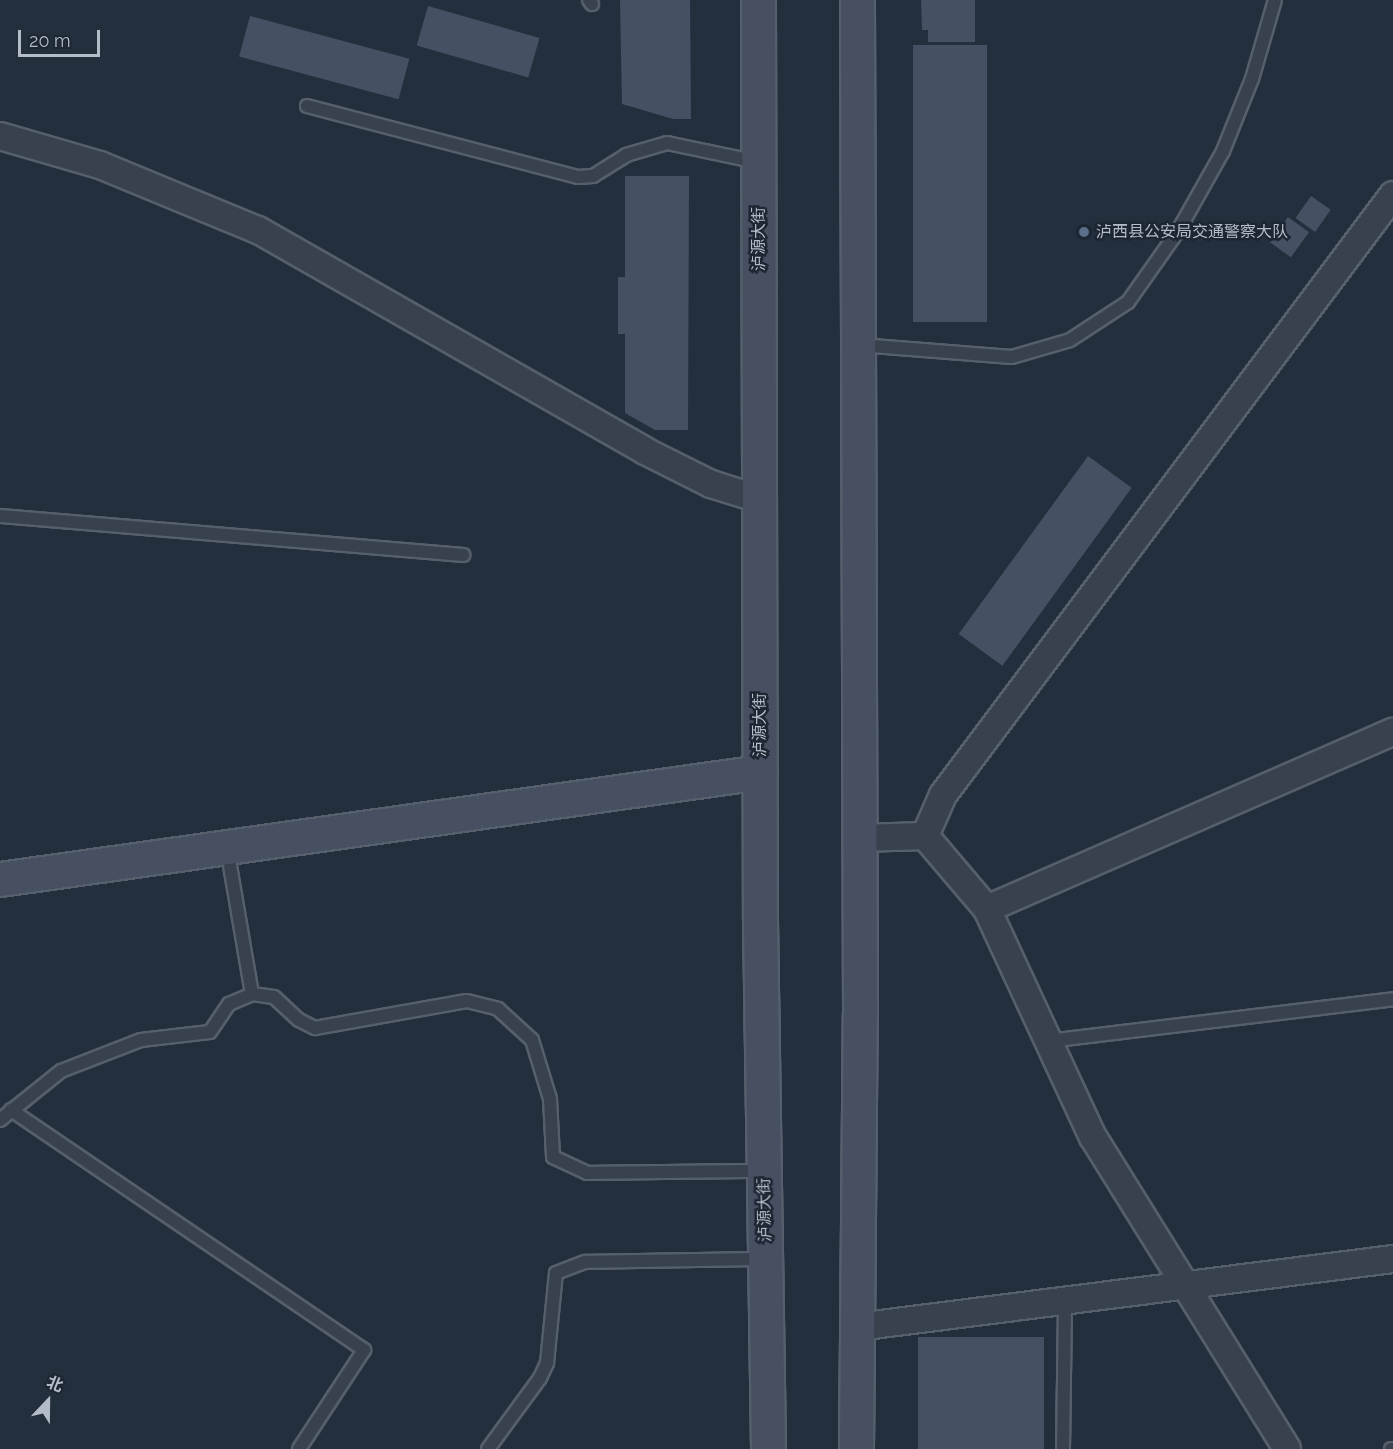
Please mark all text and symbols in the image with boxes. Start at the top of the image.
scale bar [21,18,104,56]
text: 20 m [29,30,71,51]
street label: 泸源大街 [749,207,769,271]
place label: 泸西县公安局交通警察大队 [1096,222,1288,242]
marker: 泸西县公安局交通警察大队 [1077,225,1091,239]
street label: 泸源大街 [750,693,770,757]
street label: 泸源大街 [755,1178,775,1242]
north arrow [18,1371,78,1431]
text: 北 [44,1372,66,1396]

